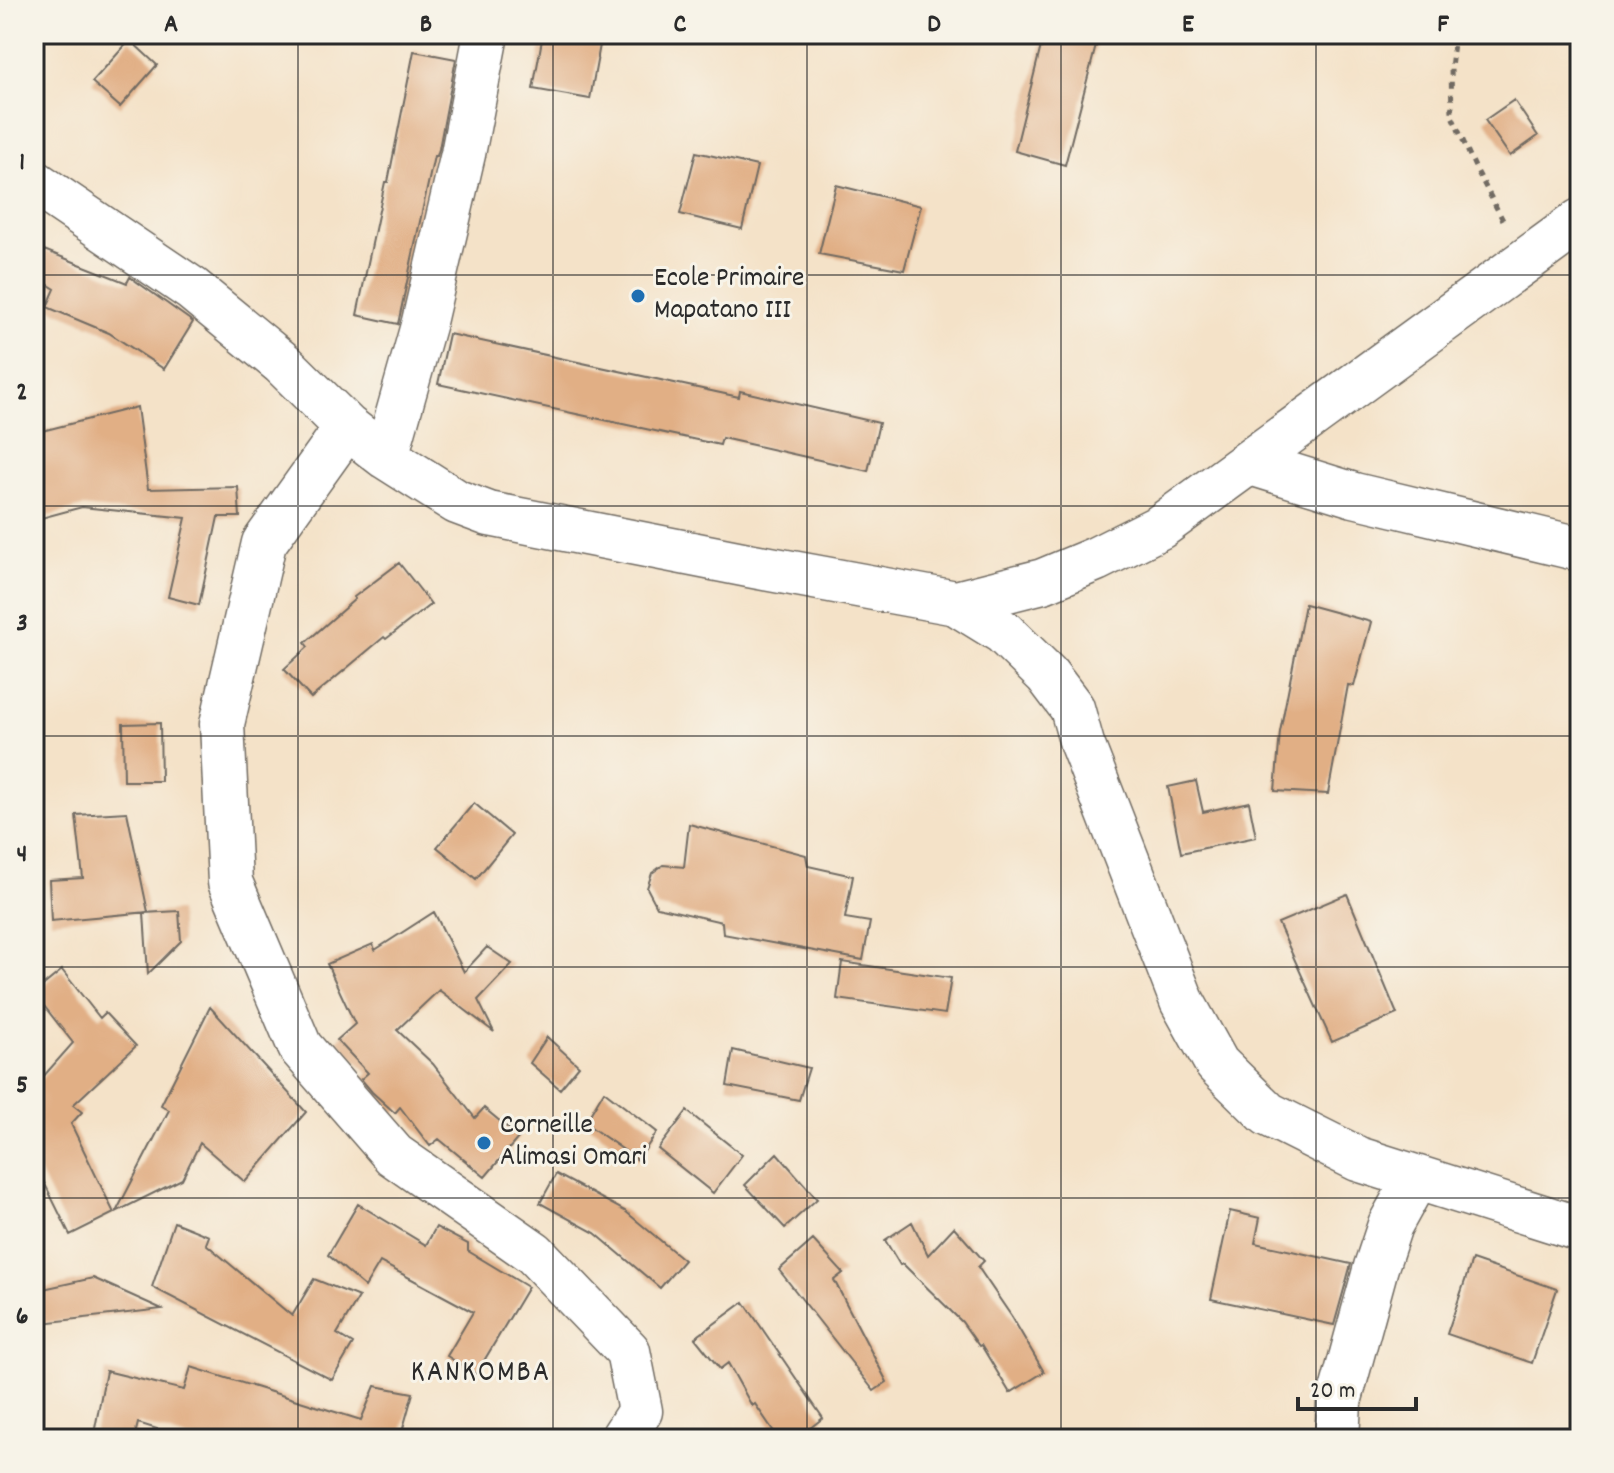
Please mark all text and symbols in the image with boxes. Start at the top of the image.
text: A [164,7,178,44]
text: B [420,7,432,44]
text: C [674,7,687,44]
text: D [927,7,941,44]
text: E [1182,7,1194,44]
text: F [1437,7,1449,44]
text: 1 [19,145,25,182]
place label: Ecole Primaire Mapatano III [654,260,804,332]
marker: Ecole Primaire Mapatano III [629,287,647,305]
text: 2 [16,375,28,412]
text: 3 [16,606,28,643]
text: 4 [17,837,27,874]
text: 5 [16,1068,28,1105]
place label: Corneille Alimasi Omari [500,1107,647,1179]
marker: Corneille Alimasi Omari [475,1134,493,1152]
text: 6 [16,1299,28,1336]
district label: KANKOMBA [411,1353,551,1396]
scale bar [1298,1361,1416,1411]
text: 20 m [1310,1375,1356,1409]

